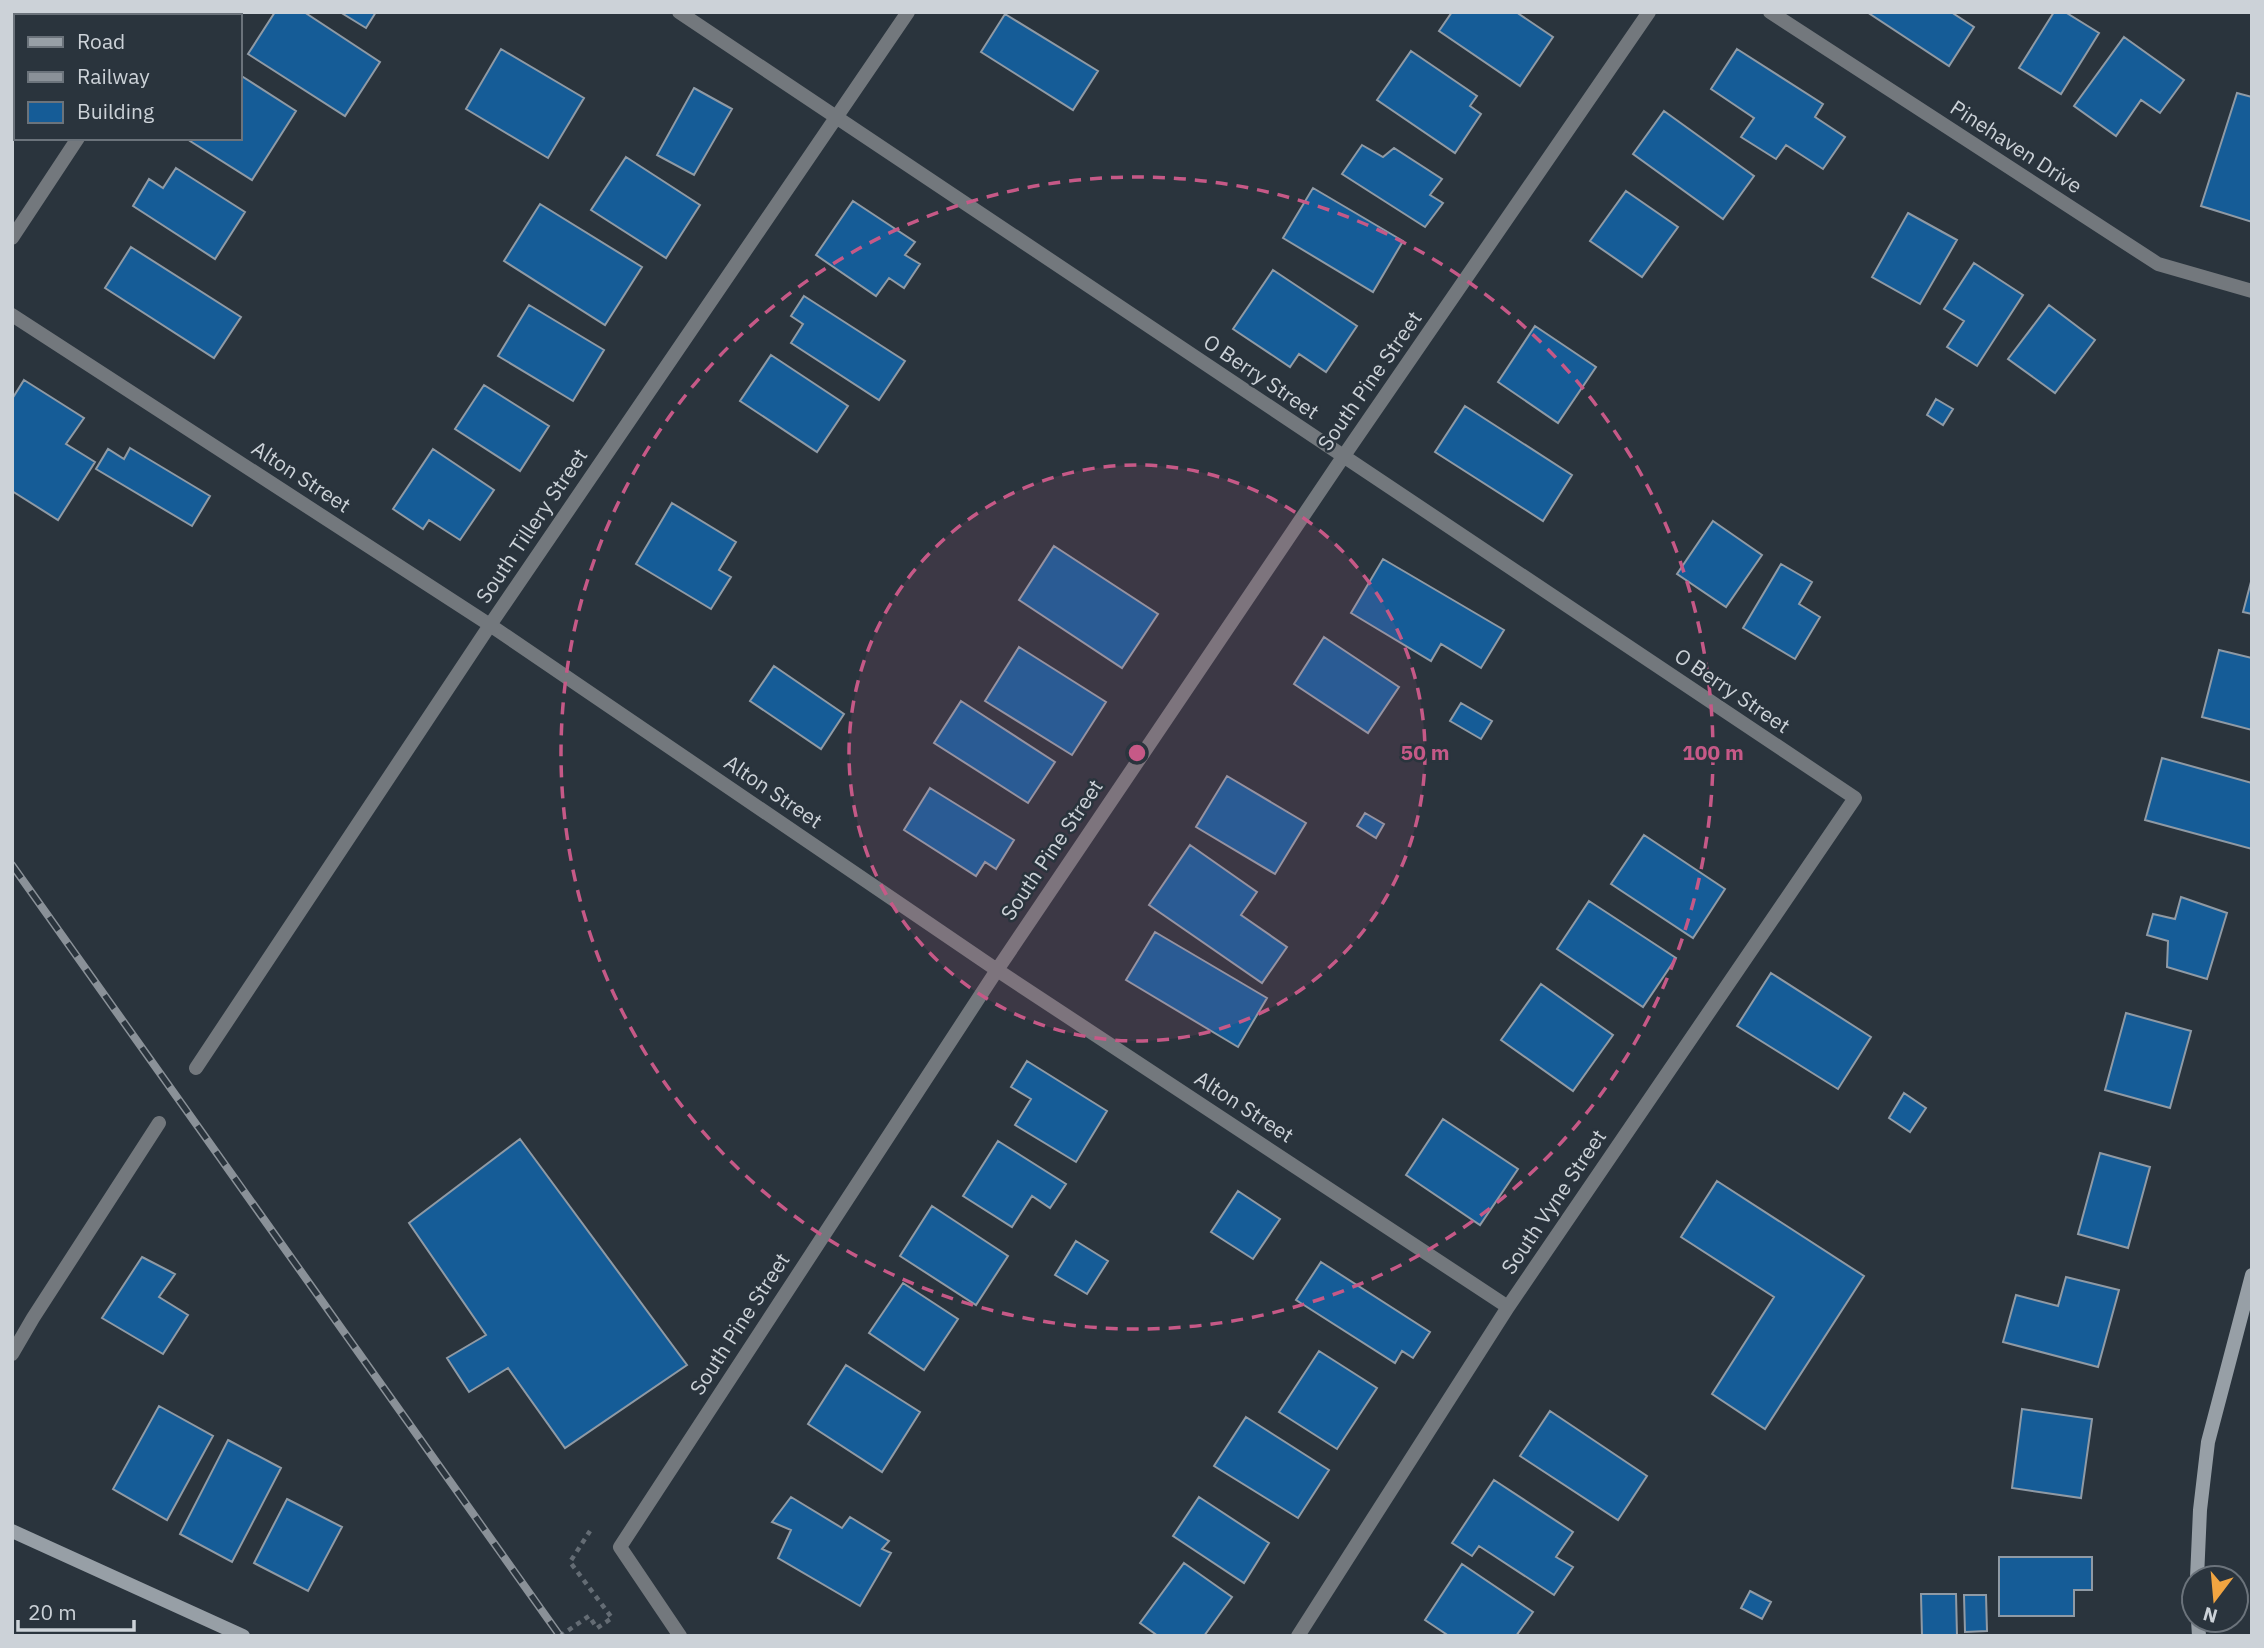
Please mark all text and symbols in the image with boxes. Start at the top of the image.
legend [14,14,242,140]
text: Road [77,27,125,55]
text: Railway [77,62,150,90]
street label: Pinehaven Drive [1945,93,2088,199]
text: Building [77,97,154,125]
street label: South Pine Street [1311,305,1428,456]
street label: O Berry Street [1198,327,1325,425]
street label: Alton Street [247,434,356,519]
street label: South Tillery Street [469,442,593,608]
street label: O Berry Street [1669,641,1796,739]
text: 50 m [1401,738,1449,766]
text: 100 m [1682,738,1744,766]
centre of rings [1125,741,1149,765]
street label: Alton Street [719,748,828,834]
street label: South Pine Street [994,774,1109,925]
street label: Alton Street [1190,1064,1299,1149]
street label: South Vyne Street [1494,1123,1612,1279]
street label: South Pine Street [683,1247,796,1400]
north arrow [2180,1564,2250,1634]
scale bar [18,1588,133,1632]
text: 20 m [28,1598,77,1626]
text: N [2200,1602,2220,1629]

